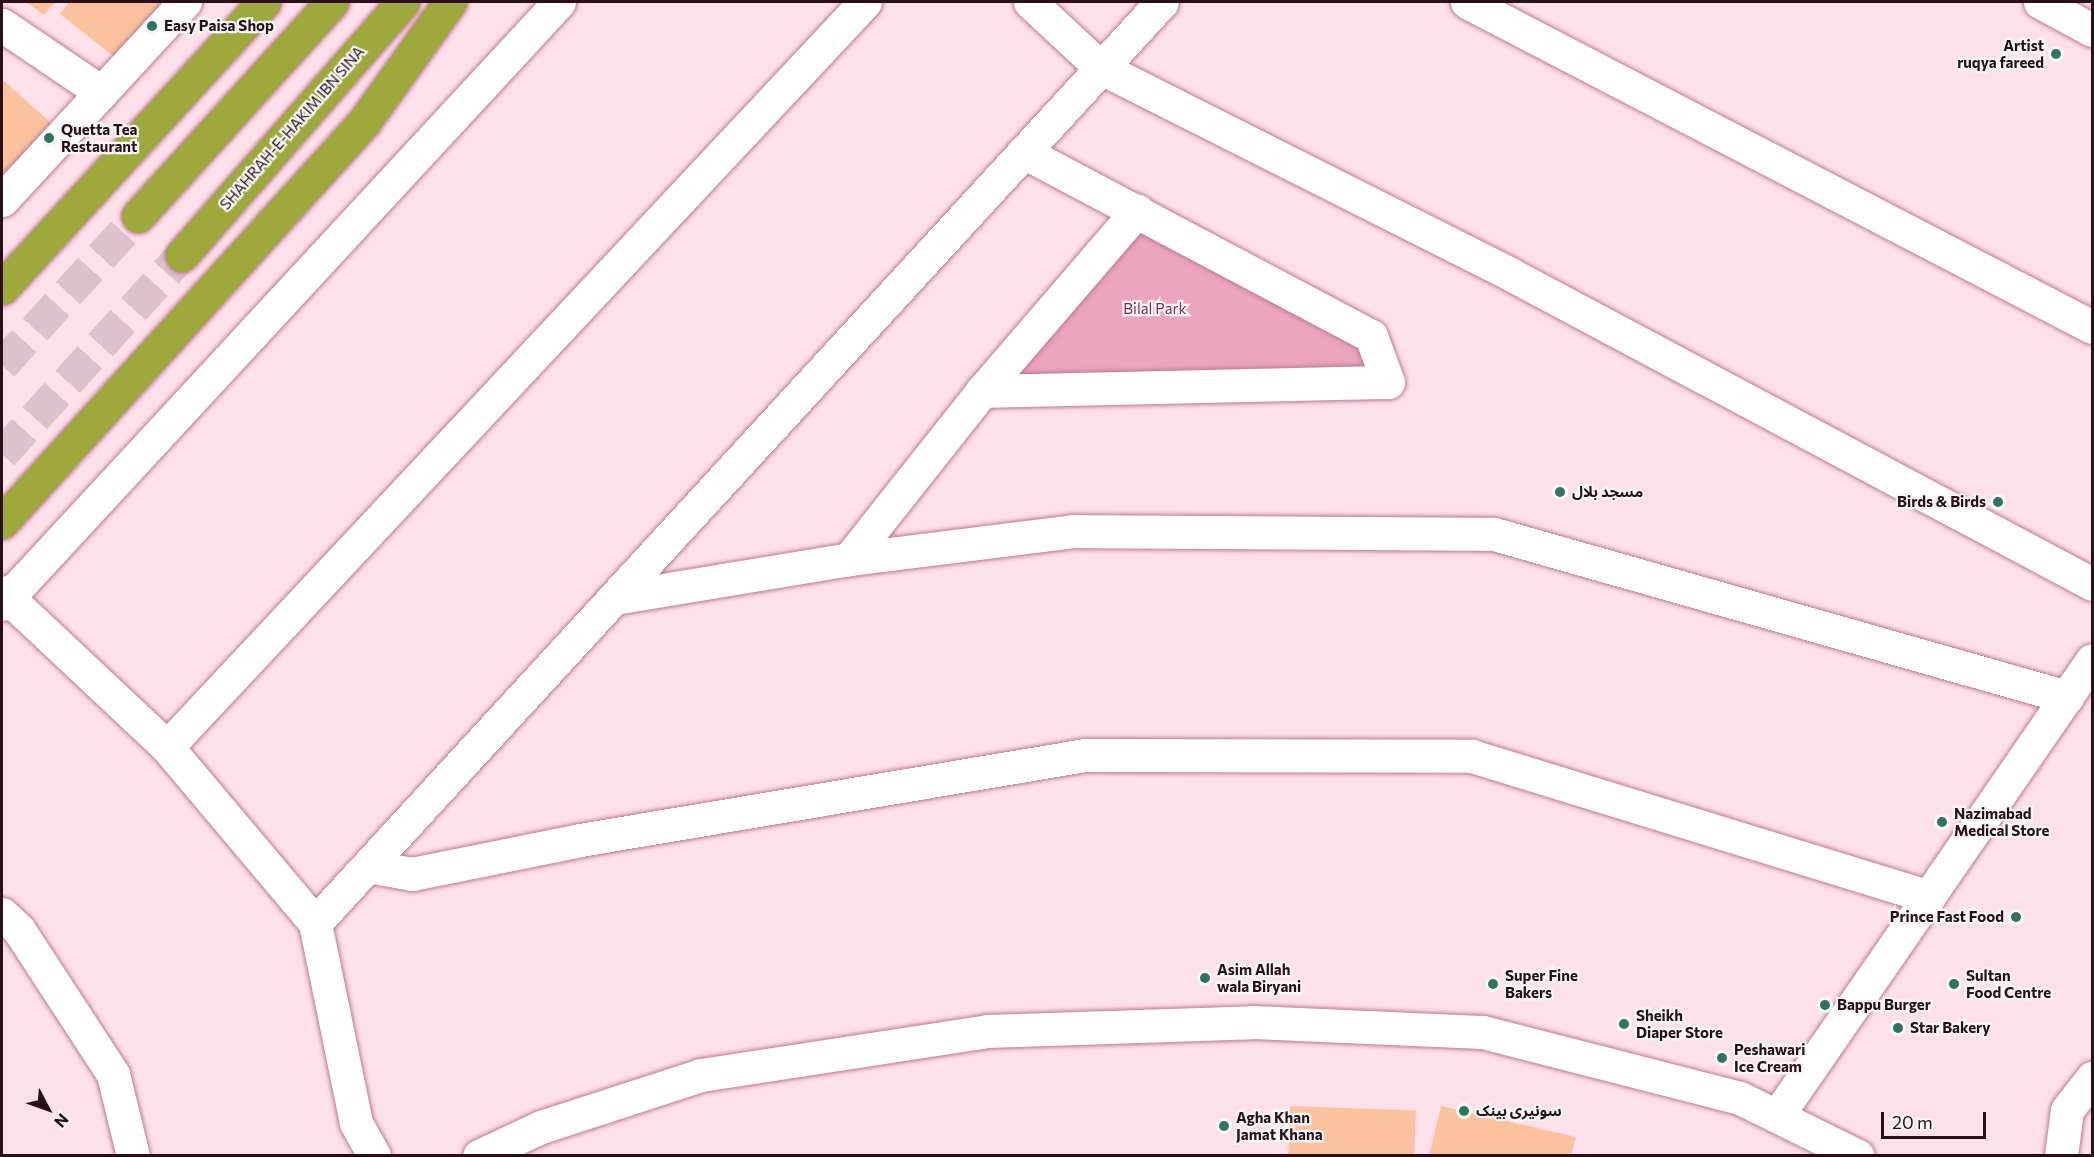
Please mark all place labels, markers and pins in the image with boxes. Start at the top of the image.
place label: Easy Paisa Shop [164,17,274,35]
marker: Easy Paisa Shop [145,19,159,33]
place label: Artist ruqya fareed [1957,36,2044,71]
marker: Artist ruqya fareed [2049,47,2063,61]
place label: Quetta Tea Restaurant [61,120,137,155]
marker: Quetta Tea Restaurant [42,131,56,145]
place label: مسجد بلال [1572,483,1643,501]
marker: مسجد بلال [1553,485,1567,499]
place label: Birds & Birds [1897,493,1986,511]
marker: Birds & Birds [1991,495,2005,509]
place label: Nazimabad Medical Store [1954,804,2049,839]
marker: Nazimabad Medical Store [1935,815,1949,829]
place label: Prince Fast Food [1890,908,2004,926]
marker: Prince Fast Food [2009,910,2023,924]
place label: Asim Allah wala Biryani [1217,960,1301,995]
place label: Super Fine Bakers [1505,966,1578,1001]
place label: Sultan Food Centre [1966,966,2051,1001]
marker: Asim Allah wala Biryani [1198,971,1212,985]
marker: Super Fine Bakers [1486,977,1500,991]
marker: Sultan Food Centre [1947,977,1961,991]
place label: Bappu Burger [1837,996,1931,1014]
marker: Bappu Burger [1818,998,1832,1012]
place label: Sheikh Diaper Store [1636,1006,1723,1041]
marker: Sheikh Diaper Store [1617,1017,1631,1031]
place label: Star Bakery [1910,1019,1991,1037]
marker: Star Bakery [1891,1021,1905,1035]
place label: Peshawari Ice Cream [1734,1040,1805,1075]
marker: Peshawari Ice Cream [1715,1051,1729,1065]
place label: سونیری بینک [1476,1102,1562,1120]
marker: سونیری بینک [1457,1104,1471,1118]
place label: Agha Khan Jamat Khana [1236,1108,1323,1143]
marker: Agha Khan Jamat Khana [1217,1119,1231,1133]

